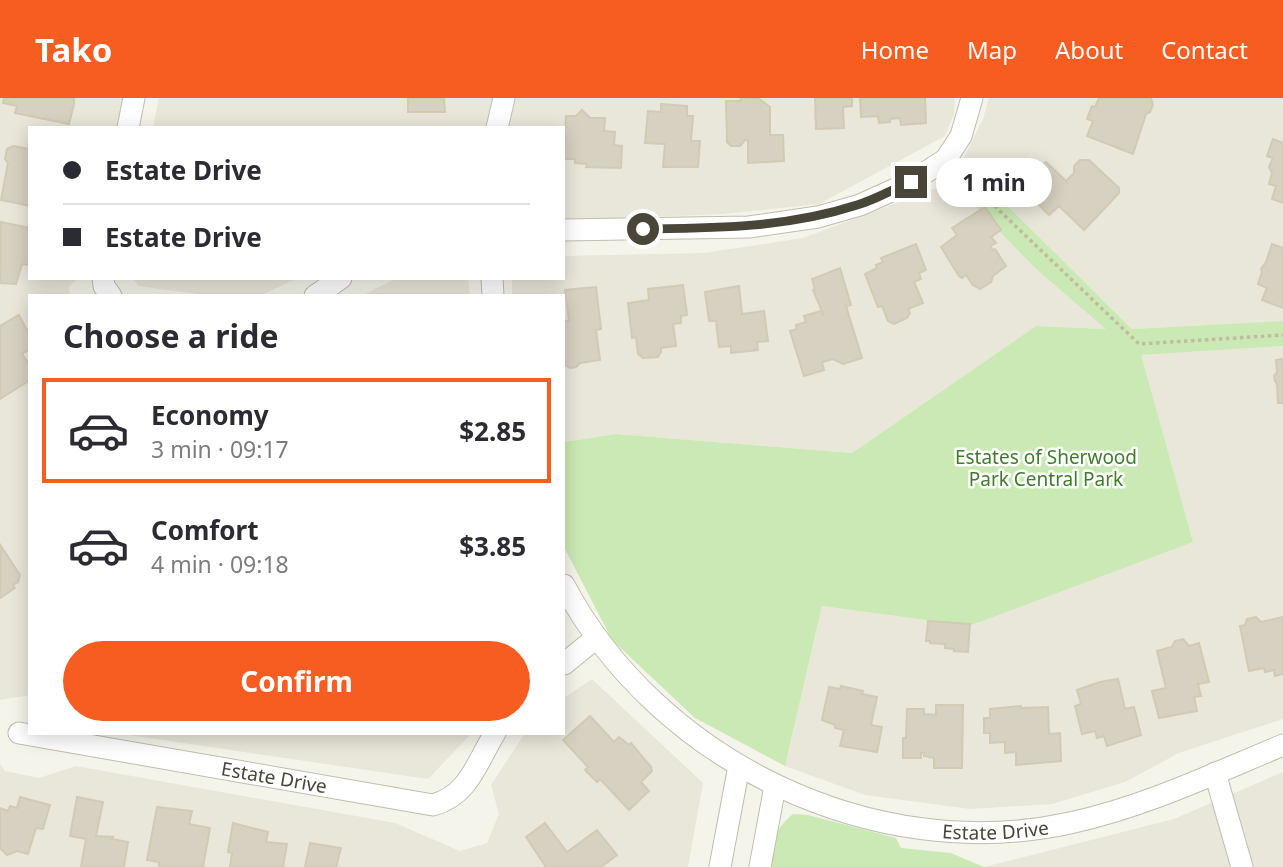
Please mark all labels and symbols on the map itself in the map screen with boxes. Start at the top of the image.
callout: 1 min [936,158,1051,206]
route end [895,166,927,198]
route start [627,213,659,245]
park label: Estates of Sherwood Park Central Park [955,444,1137,492]
street label: Estate Drive [219,755,329,799]
street label: Estate Drive [941,814,1051,846]

